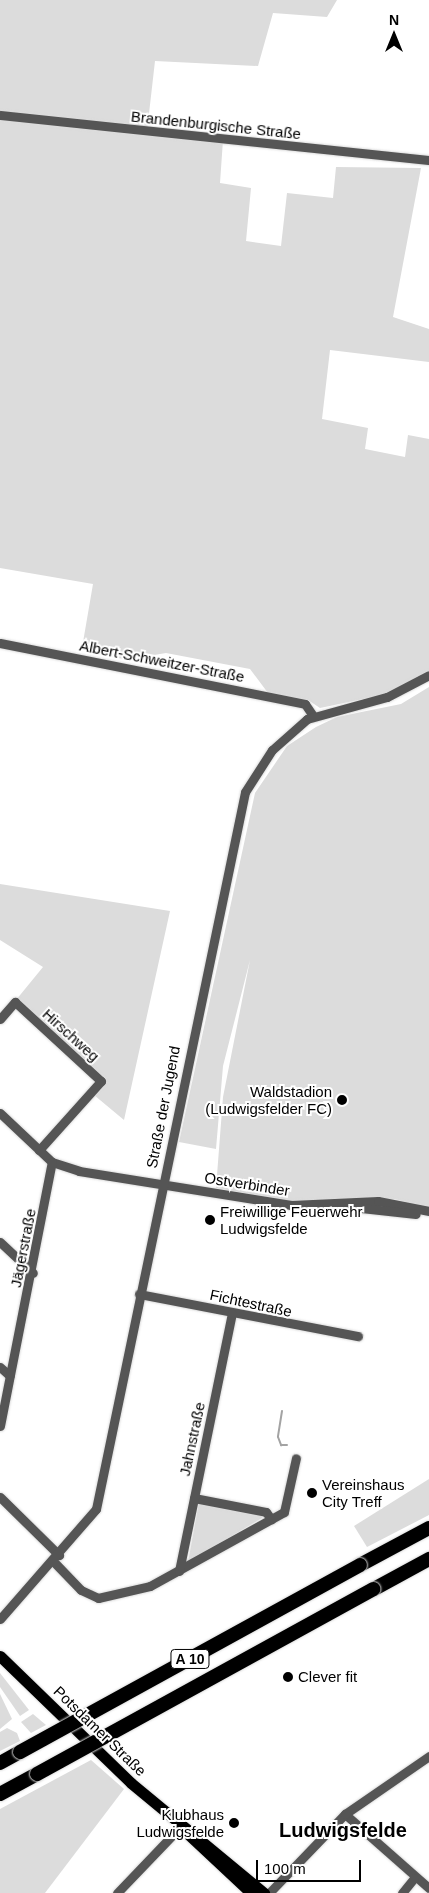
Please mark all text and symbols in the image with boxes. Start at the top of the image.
north arrow [369,10,419,60]
text: N [389,12,399,28]
street label: Brandenburgische Straße [130,107,302,143]
street label: Albert-Schweitzer-Straße [78,636,246,686]
street label: Hirschweg [39,1005,103,1065]
street label: Straße der Jugend [142,1044,184,1170]
place label: Waldstadion (Ludwigsfelder FC) [205,1082,332,1117]
marker: Waldstadion (Ludwigsfelder FC) [336,1094,348,1106]
street label: Ostverbinder [203,1168,291,1200]
place label: Freiwillige Feuerwehr Ludwigsfelde [220,1202,363,1237]
street label: Jägerstraße [7,1207,39,1289]
marker: Freiwillige Feuerwehr Ludwigsfelde [204,1214,216,1226]
street label: Fichtestraße [208,1286,294,1320]
street label: Jahnstraße [175,1400,209,1478]
place label: Vereinshaus City Treff [322,1475,405,1510]
marker: Vereinshaus City Treff [306,1487,318,1499]
road number: A 10 [170,1648,210,1670]
place label: Clever fit [298,1668,357,1686]
marker: Clever fit [282,1671,294,1683]
street label: Potsdamer Straße [50,1682,150,1780]
place label: Klubhaus Ludwigsfelde [136,1805,224,1840]
marker: Klubhaus Ludwigsfelde [228,1817,240,1829]
district label: Ludwigsfelde [279,1818,407,1842]
scale bar [259,1850,364,1882]
text: 100 m [264,1860,306,1877]

